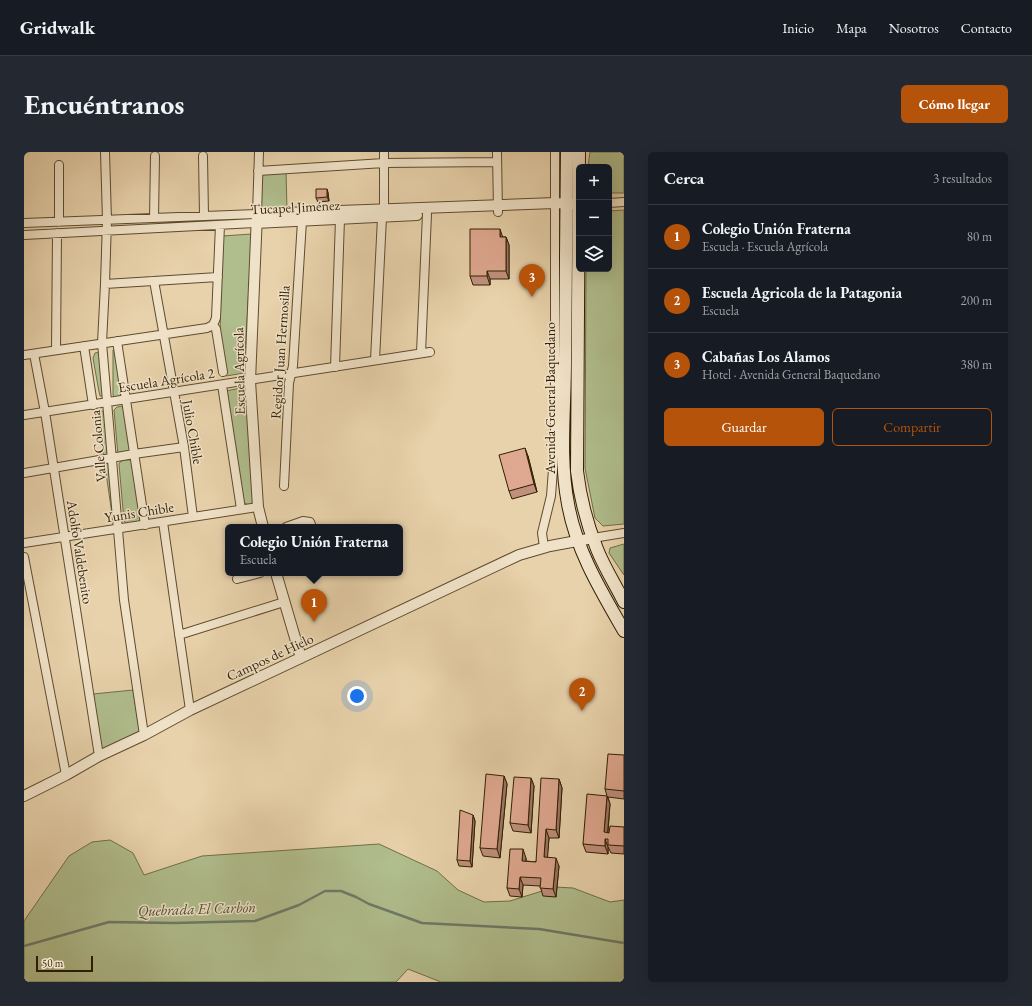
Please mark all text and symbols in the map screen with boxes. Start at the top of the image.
text: Gridwalk [20,15,95,40]
text: Inicio [783,19,814,37]
text: Mapa [836,19,867,37]
text: Nosotros [889,19,939,37]
text: Contacto [961,19,1012,37]
button: Cómo llegar [901,85,1008,123]
text: Encuéntranos [24,86,184,122]
map controls [576,164,612,272]
button: + [576,164,612,200]
text: Cerca [664,167,704,189]
text: 3 resultados [933,170,992,187]
street label: Tucapel Jiménez [250,196,341,218]
button: − [576,200,612,236]
text: Colegio Unión Fraterna [702,219,851,238]
text: 1 [674,228,680,245]
text: 80 m [967,228,992,245]
button: layers [576,236,612,272]
text: Escuela · Escuela Agrícola [702,238,828,255]
pin: 3 [519,264,545,297]
text: Escuela Agricola de la Patagonia [702,283,902,302]
street label: Regidor Juan Hermosilla [266,284,294,419]
text: 2 [674,292,680,309]
text: 200 m [961,292,992,309]
text: Escuela [702,302,739,319]
street label: Avenida General Baquedano [541,322,559,475]
street label: Escuela Agrícola [229,327,249,415]
text: Cabañas Los Alamos [702,347,830,366]
text: 3 [674,356,680,373]
text: 380 m [961,356,992,373]
street label: Escuela Agrícola 2 [117,363,216,396]
text: Hotel · Avenida General Baquedano [702,366,880,383]
street label: Julio Chible [178,397,208,466]
button: Guardar [664,408,824,446]
button: Compartir [832,408,992,446]
street label: Valle Colonia [86,409,110,483]
street label: Adolfo Valdebenito [63,498,97,605]
street label: Yunis Chible [103,498,176,526]
popup [225,524,403,576]
text: Colegio Unión Fraterna [240,532,388,551]
text: Escuela [240,551,277,568]
pin: 1 [301,589,327,622]
street label: Campos de Hielo [224,629,316,685]
pin: 2 [569,678,595,711]
your location [347,686,367,706]
water label: Quebrada El Carbón [138,897,257,920]
scale bar [36,954,93,973]
text: 50 m [42,956,63,970]

